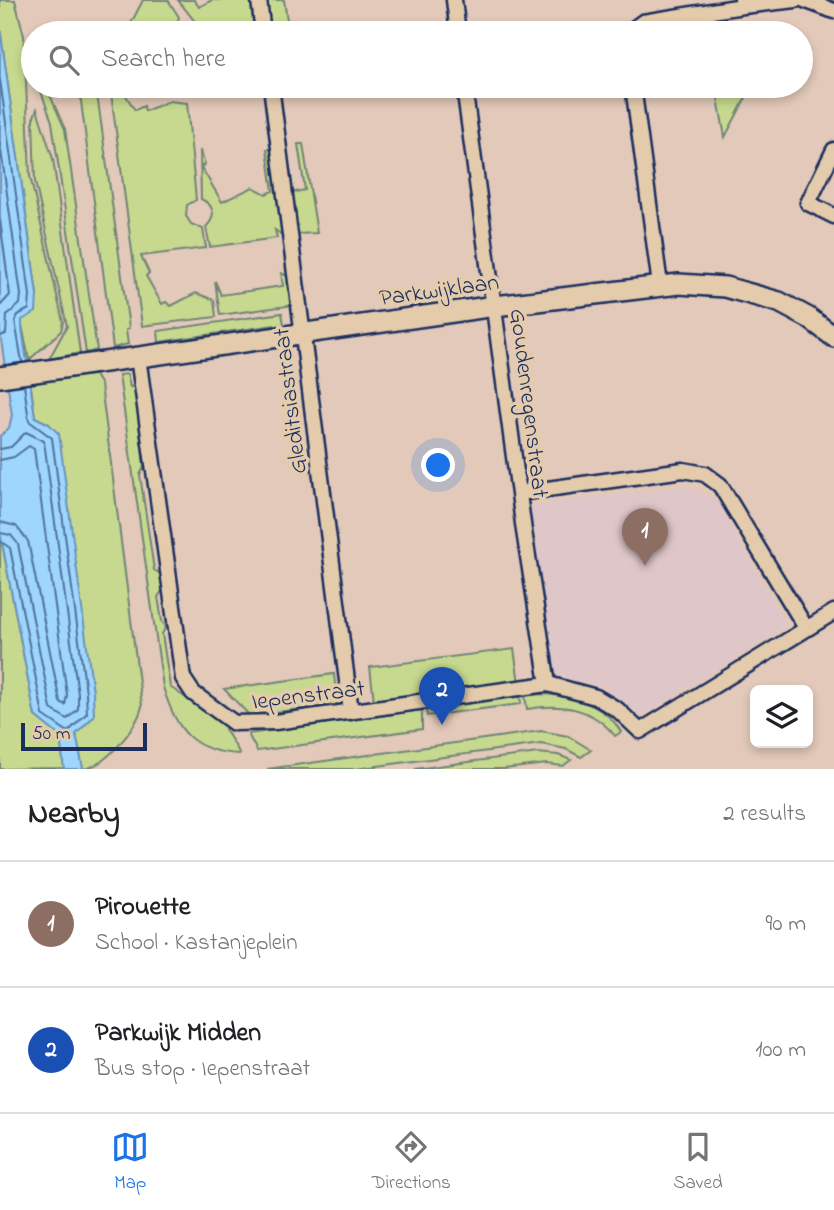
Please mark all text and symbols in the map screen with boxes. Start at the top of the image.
search box [21,21,813,98]
icon: search [45,41,83,79]
text: Search here [101,41,226,79]
street label: Parkwijklaan [377,266,501,317]
street label: Goudenregenstraat [499,307,556,500]
street label: Gleditsiastraat [265,326,318,476]
your location [421,448,455,482]
pin: 1 [622,508,668,566]
pin: 2 [419,667,465,725]
street label: Iepenstraat [250,672,367,721]
map controls [750,685,813,748]
button: layers [750,685,813,748]
scale bar [21,720,147,752]
text: 50 m [32,721,71,748]
text: Nearby [28,793,120,837]
text: 2 results [723,798,806,831]
text: Pirouette [95,889,190,927]
text: 1 [47,908,55,941]
text: 90 m [766,908,806,941]
text: School · Kastanjeplein [95,927,298,960]
text: Parkwijk Midden [95,1015,261,1053]
text: 2 [45,1034,57,1067]
text: 100 m [755,1034,806,1067]
text: Bus stop · Iepenstraat [95,1053,310,1086]
tab: Map [111,1128,149,1197]
tab: Directions [372,1128,451,1197]
tab: Saved [673,1128,723,1197]

